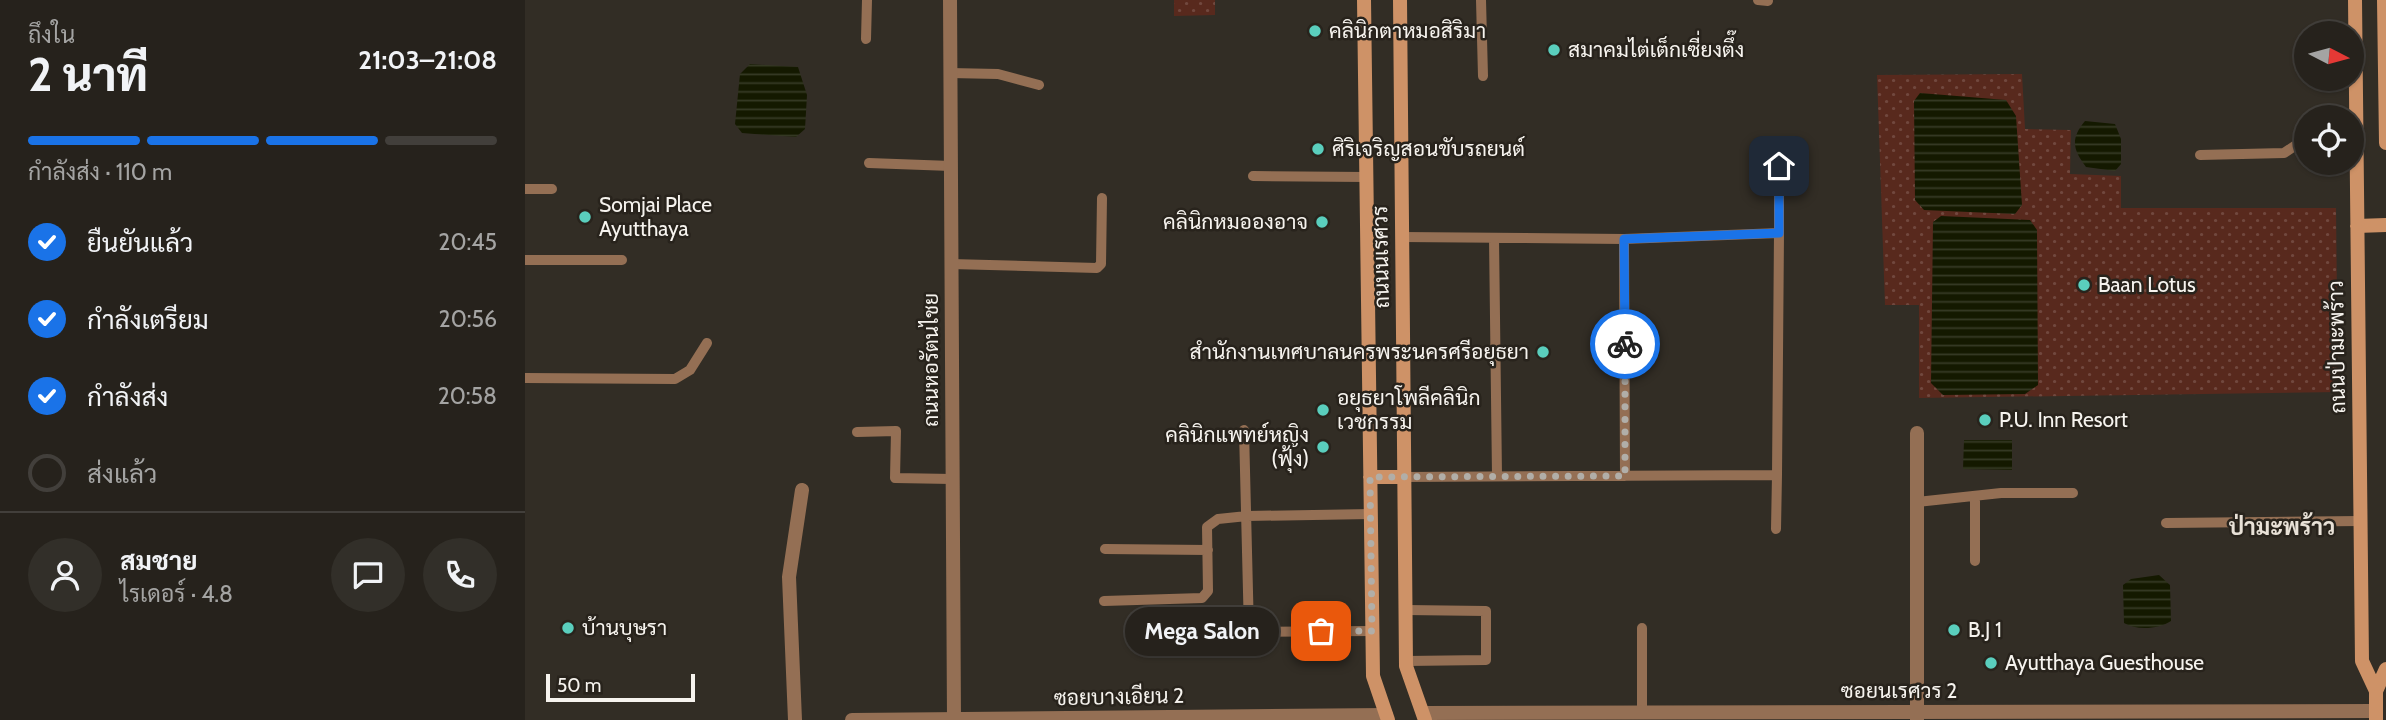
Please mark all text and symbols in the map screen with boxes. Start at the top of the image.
place label: คลินิกตาหมอสิริมา [1329,18,1486,43]
text: ถึงใน [28,21,75,49]
north arrow [2294,21,2364,91]
map controls [2294,21,2364,175]
marker: คลินิกตาหมอสิริมา [1307,23,1323,39]
place label: สมาคมไต่เต็กเซี่ยงตึ๊ง [1568,30,1744,62]
marker: สมาคมไต่เต็กเซี่ยงตึ๊ง [1546,42,1562,58]
text: 21:03–21:08 [358,44,497,76]
text: 2 นาที [28,47,148,103]
button: locate [2294,105,2364,175]
place label: ศิริเจริญสอนขับรถยนต์ [1332,135,1525,161]
pin [1749,136,1809,196]
marker: ศิริเจริญสอนขับรถยนต์ [1310,141,1326,157]
icon: home [1760,147,1798,185]
text: กำลังส่ง · 110 m [28,158,172,186]
place label: Somjai Place Ayutthaya [599,192,712,241]
street label: ถนนนเรศวร [1367,206,1394,309]
marker: Somjai Place Ayutthaya [577,209,593,225]
place label: คลินิกหมอองอาจ [1163,209,1308,234]
marker: คลินิกหมอองอาจ [1314,214,1330,230]
icon: check [28,223,66,261]
text: ยืนยันแล้ว [87,227,193,259]
text: 20:45 [438,228,497,256]
place label: Baan Lotus [2098,272,2196,297]
marker: Baan Lotus [2076,277,2092,293]
street label: ถนนป่ามะพร้าว [2323,280,2350,414]
street label: ถนนหอรัตนไชย [918,293,943,427]
icon: check [28,300,66,338]
text: กำลังเตรียม [87,304,209,336]
text: 20:56 [439,305,497,333]
courier [1590,309,1660,379]
icon: bike [1606,325,1644,363]
place label: สำนักงานเทศบาลนครพระนครศรีอยุธยา [1190,339,1529,366]
marker: สำนักงานเทศบาลนครพระนครศรีอยุธยา [1535,344,1551,360]
icon: check [28,377,66,415]
text: กำลังส่ง [87,381,168,413]
text: 20:58 [438,382,497,410]
place label: อยุธยาโพลีคลินิก เวชกรรม [1337,385,1481,434]
marker: อยุธยาโพลีคลินิก เวชกรรม [1315,402,1331,418]
place label: P.U. Inn Resort [1999,407,2128,432]
marker: P.U. Inn Resort [1977,412,1993,428]
place label: คลินิกแพทย์หญิง (ฟุ้ง) [1165,421,1309,473]
marker: คลินิกแพทย์หญิง (ฟุ้ง) [1315,439,1331,455]
text: ส่งแล้ว [87,458,157,490]
district label: ป่ามะพร้าว [2229,511,2335,541]
button: person [28,538,102,612]
button: chat [331,538,405,612]
button: phone [423,538,497,612]
text: สมชาย [120,545,197,577]
text: ไรเดอร์ · 4.8 [120,580,233,608]
pin [1291,601,1351,661]
callout: Mega Salon [1125,606,1279,656]
icon: bag [1302,612,1340,650]
place label: บ้านบุษรา [582,615,667,642]
text: Mega Salon [1144,617,1260,645]
place label: B.J 1 [1968,617,2002,642]
marker: บ้านบุษรา [560,620,576,636]
marker: B.J 1 [1946,622,1962,638]
place label: Ayutthaya Guesthouse [2005,650,2204,675]
marker: Ayutthaya Guesthouse [1983,655,1999,671]
scale bar [546,671,695,703]
text: 50 m [557,674,601,697]
street label: ซอยนเรศวร 2 [1841,678,1957,703]
street label: ซอยบางเอียน 2 [1054,683,1184,710]

